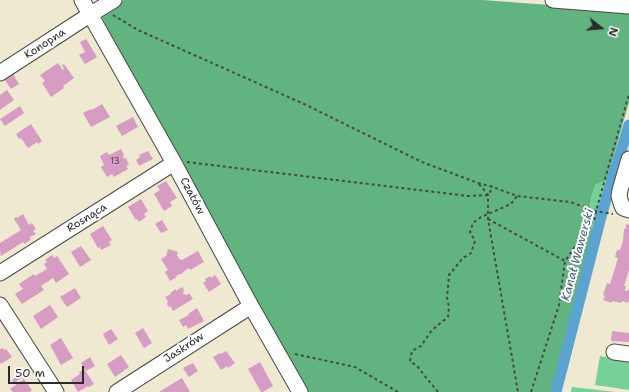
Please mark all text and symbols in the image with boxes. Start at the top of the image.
north arrow [581,8,621,48]
text: N [605,25,621,38]
street label: Konopna [22,26,68,62]
house number: 13 [110,157,120,167]
street label: Czatów [177,175,207,217]
street label: Rosnąca [65,201,109,235]
water label: Kanał Wawerski [559,207,597,303]
street label: Jaskrów [161,330,207,366]
scale bar [10,358,86,384]
text: 50 m [15,365,45,381]

